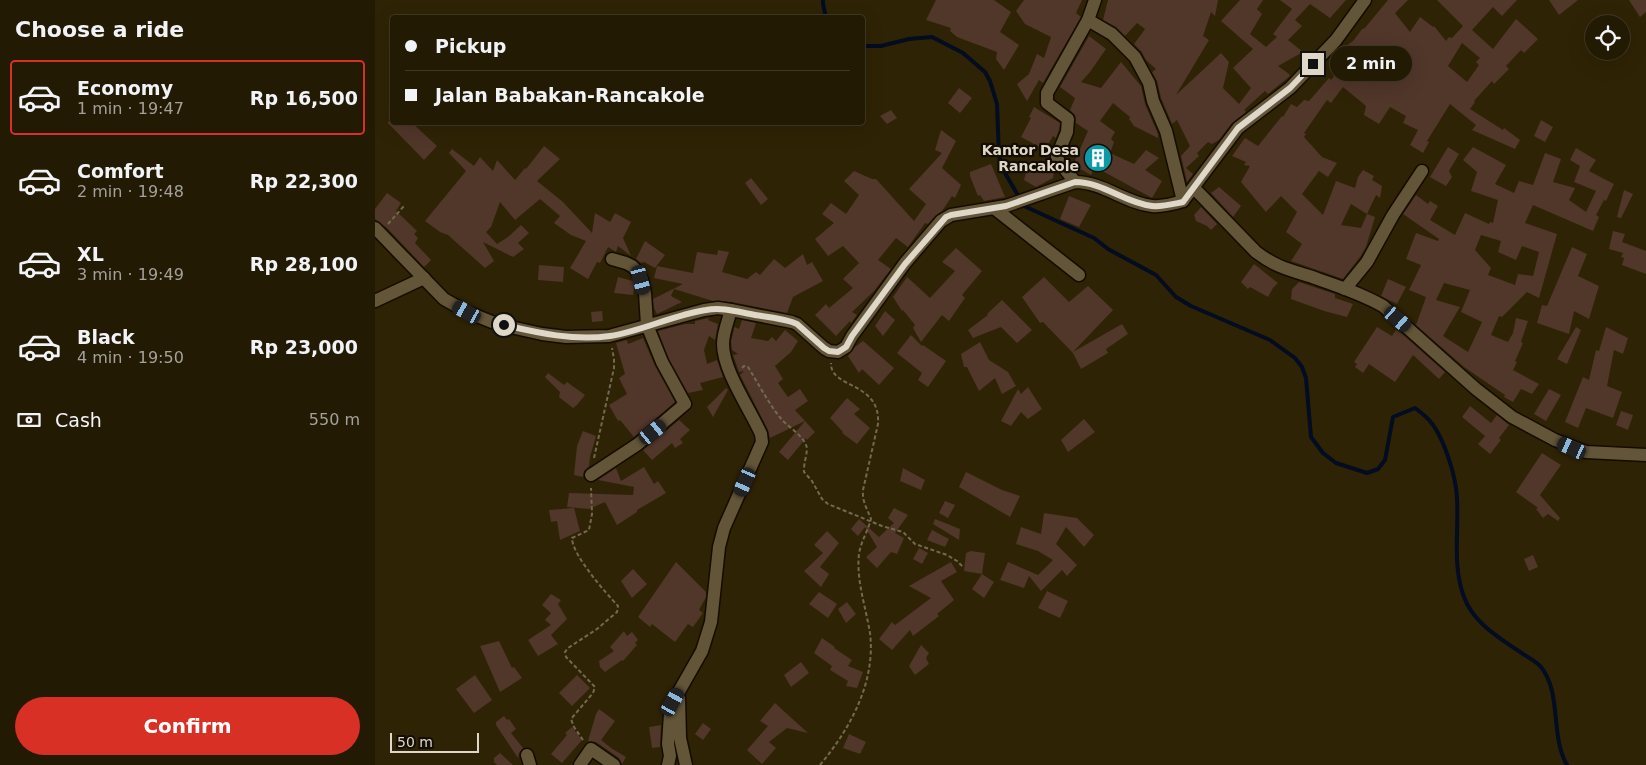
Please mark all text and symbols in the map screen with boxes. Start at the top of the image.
map controls [1585,15,1630,60]
button: locate [1585,15,1630,60]
text: Choose a ride [15,17,184,42]
text: Pickup [435,35,506,57]
callout: 2 min [1331,46,1413,82]
route end [1302,53,1324,75]
text: 2 min [1346,54,1396,73]
icon: car [17,75,62,120]
text: Economy [77,77,173,99]
text: Jalan Babakan-Rancakole [435,84,705,106]
text: Rp 16,500 [250,87,358,109]
text: 1 min · 19:47 [77,99,184,118]
place label: Kantor Desa Rancakole [982,142,1079,174]
building icon: Kantor Desa Rancakole [1083,143,1113,173]
icon: car [17,158,62,203]
text: Comfort [77,160,164,182]
text: Rp 22,300 [250,170,358,192]
text: 2 min · 19:48 [77,182,184,201]
icon: car [17,241,62,286]
text: XL [77,243,104,265]
text: Rp 28,100 [250,253,358,275]
car [629,264,652,296]
text: 3 min · 19:49 [77,265,184,284]
car [450,298,483,326]
car [1381,303,1414,335]
route start [493,314,515,336]
icon: car [17,324,62,369]
text: Black [77,326,135,348]
text: Rp 23,000 [250,336,358,358]
text: 4 min · 19:50 [77,348,184,367]
icon: cash [15,406,43,434]
text: Cash [55,409,102,431]
text: 550 m [309,410,360,429]
car [636,417,669,447]
car [1555,435,1588,461]
car [732,465,757,499]
car [659,685,686,719]
button: Confirm [15,697,360,755]
scale bar [390,730,479,753]
text: 50 m [397,734,433,750]

